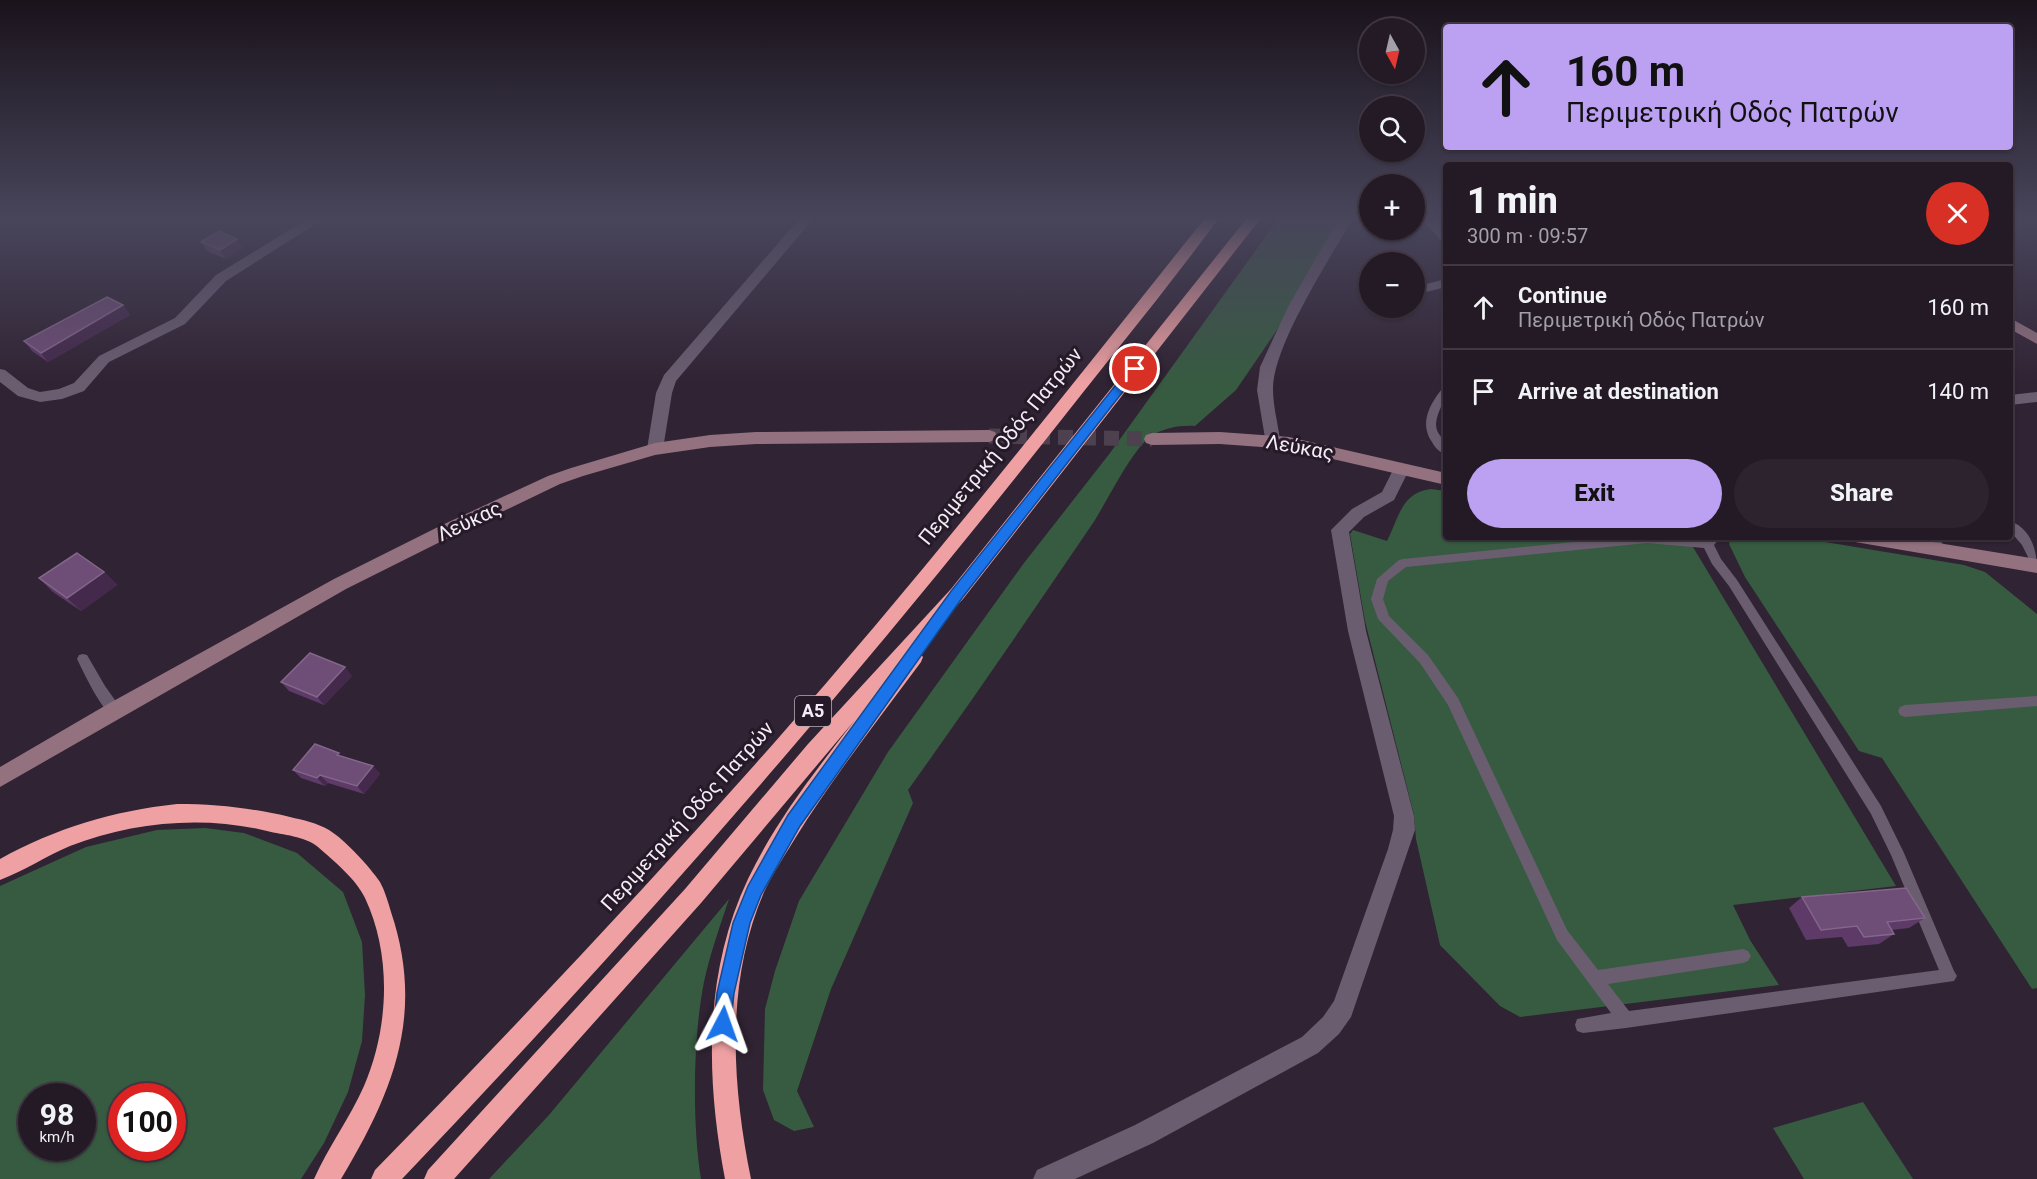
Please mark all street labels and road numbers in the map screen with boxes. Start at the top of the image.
street label: Περιμετρική Οδός Πατρών [913,342,1087,549]
street label: Λεύκας [1264,429,1336,465]
street label: Λεύκας [433,496,505,546]
road number: Α5 [795,696,831,726]
street label: Περιμετρική Οδός Πατρών [596,716,779,916]

